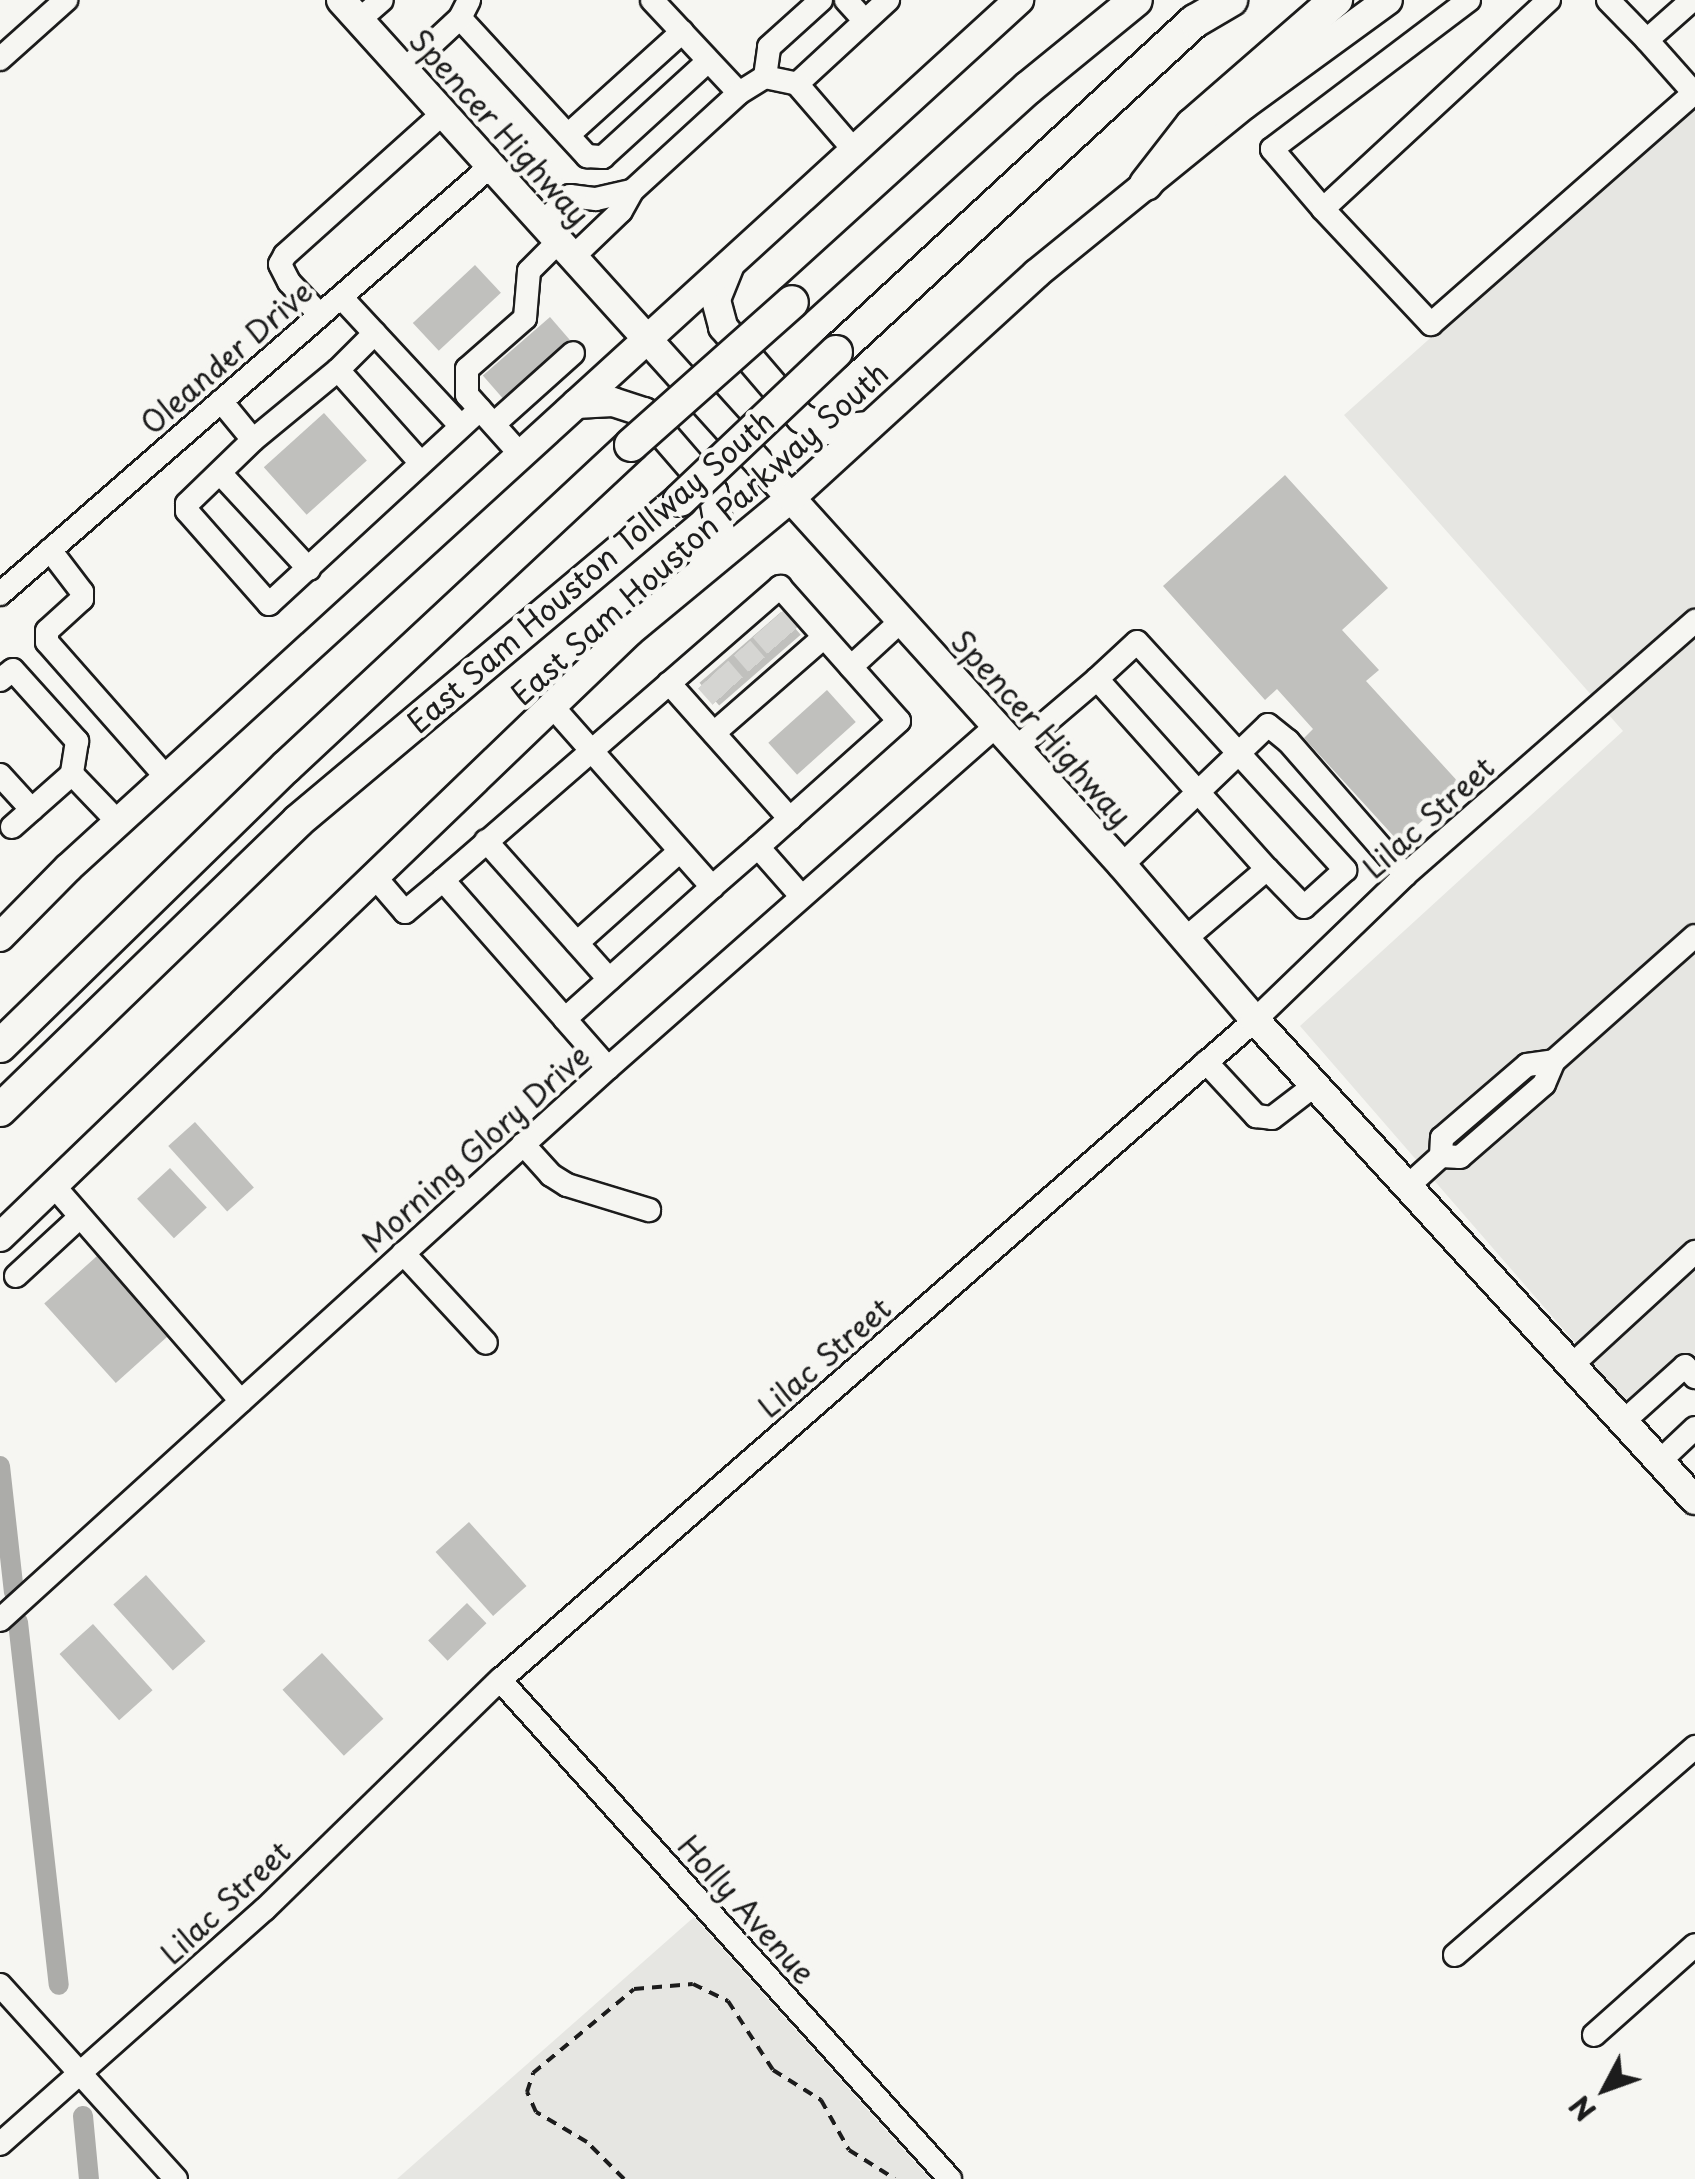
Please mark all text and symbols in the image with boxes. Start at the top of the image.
street label: Spencer Highway [402,21,598,233]
street label: Oleander Drive [132,272,320,442]
street label: East Sam Houston Parkway South [504,355,894,711]
street label: East Sam Houston Tollway South [400,403,780,739]
street label: Spencer Highway [944,622,1140,834]
street label: Lilac Street [1354,748,1502,886]
street label: Morning Glory Drive [353,1035,597,1261]
street label: Lilac Street [749,1289,899,1425]
street label: Holly Avenue [671,1828,823,1990]
street label: Lilac Street [152,1832,298,1972]
north arrow [1555,2039,1655,2139]
text: N [1558,2087,1605,2131]

